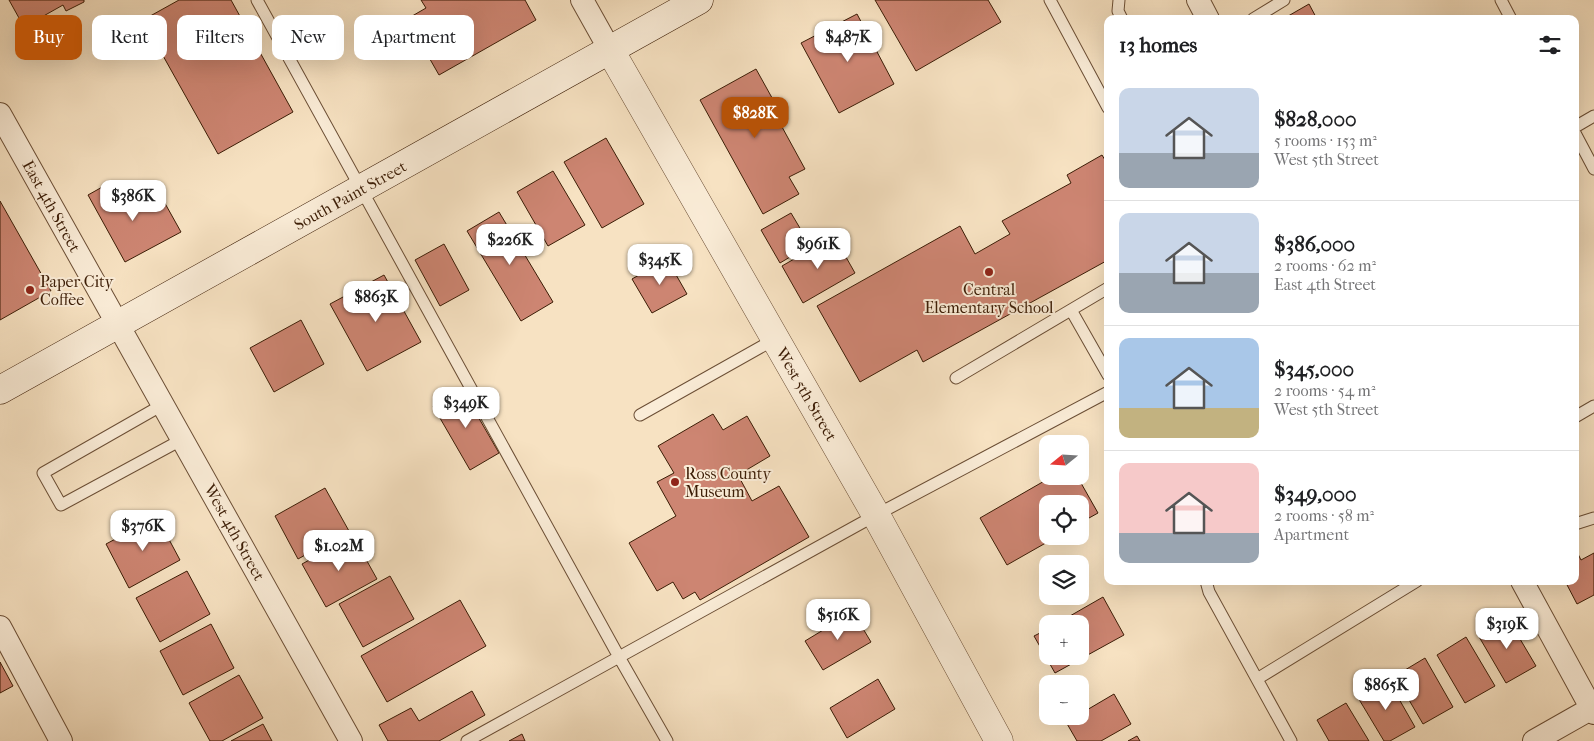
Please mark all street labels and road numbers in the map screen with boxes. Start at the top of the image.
street label: East 4th Street [19,157,85,256]
street label: South Paint Street [291,157,410,234]
street label: West 5th Street [772,343,841,445]
street label: West 4th Street [200,480,269,584]

